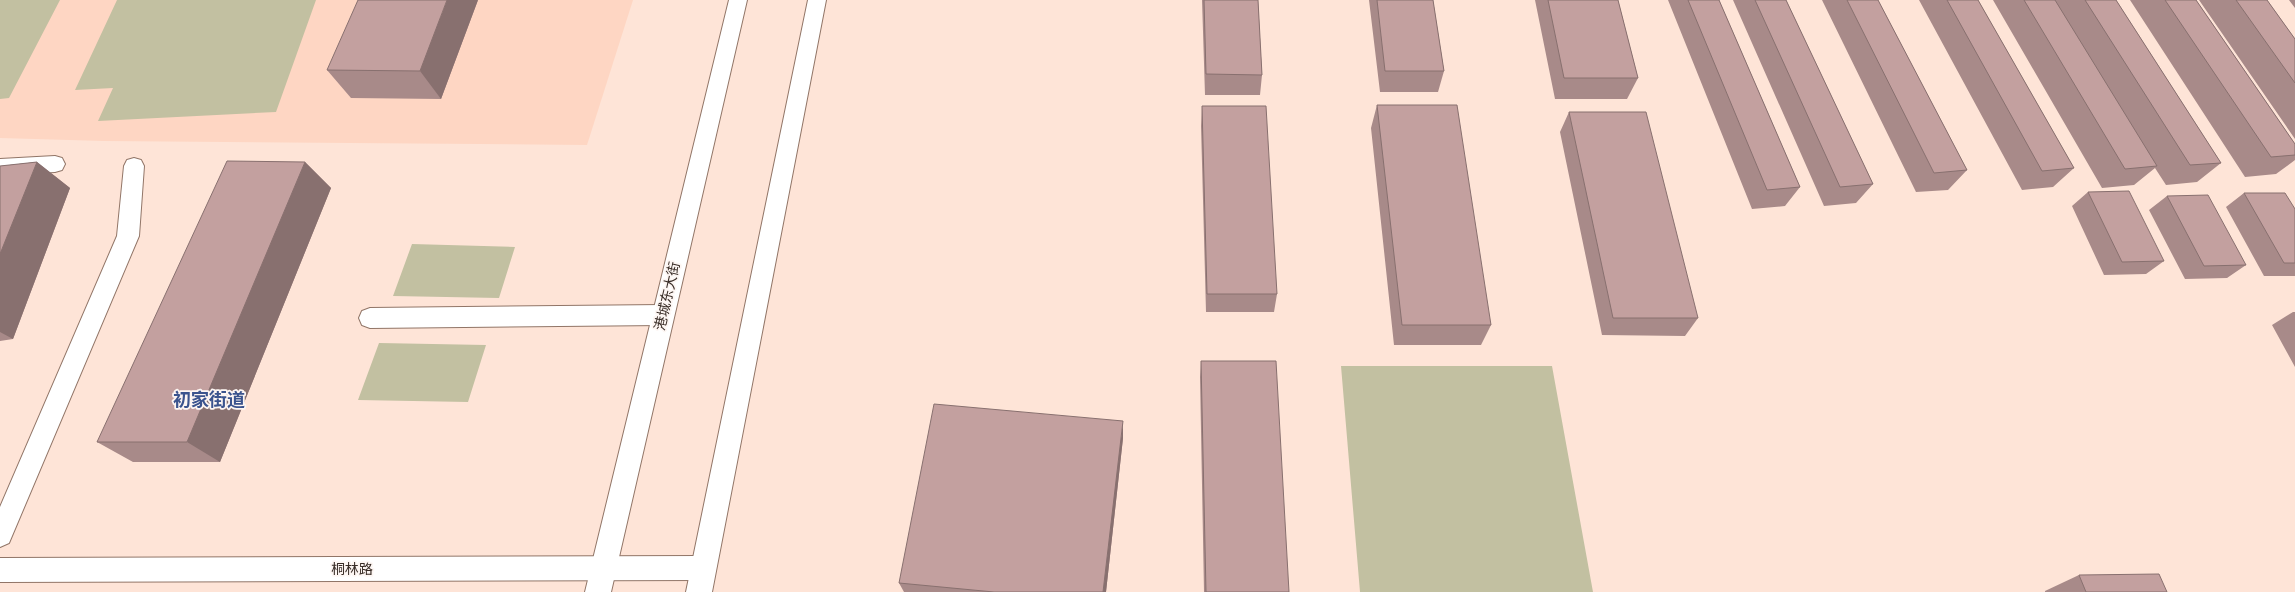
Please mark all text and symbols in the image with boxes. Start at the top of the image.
street label: 港城东大街 [651,260,684,332]
district label: 初家街道 [173,389,245,411]
street label: 桐林路 [331,561,373,578]

